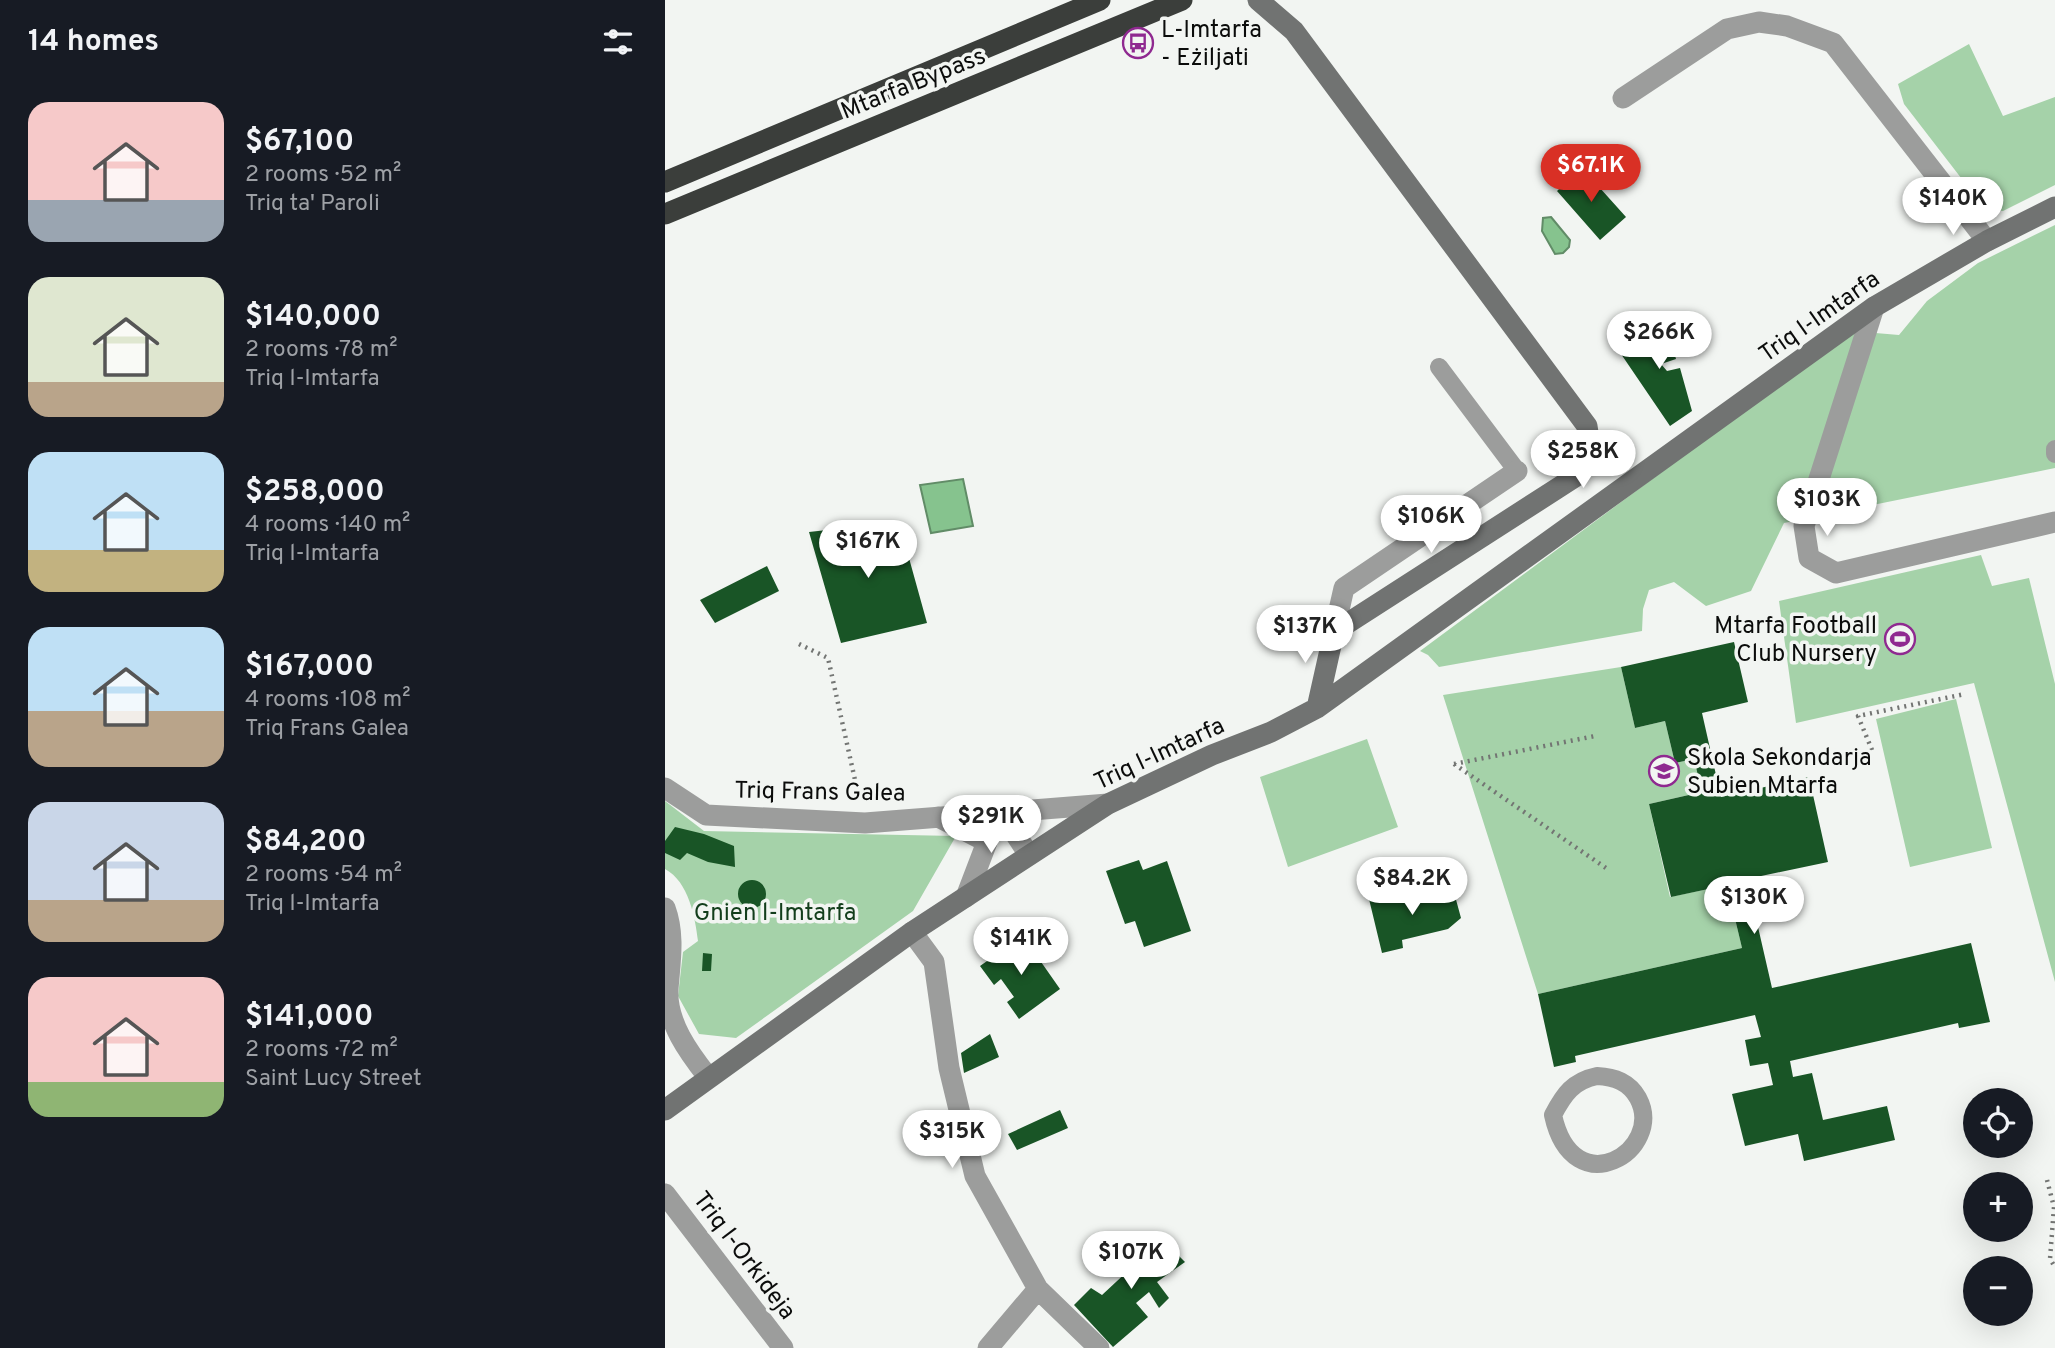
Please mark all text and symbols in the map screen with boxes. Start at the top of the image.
place label: L-Imtarfa - Eżiljati [1161,16,1262,74]
icon: filters [599,23,637,61]
text: 14 homes [28,24,159,61]
bus stop icon: L-Imtarfa - Eżiljati [1121,26,1155,60]
street label: Mtarfa Bypass [837,42,991,128]
text: $67,100 [245,124,354,161]
icon: home [84,130,168,214]
pin: $67.1K [1534,144,1648,204]
text: $67.1K [1557,152,1625,181]
text: 2 rooms · 52 m² [245,161,401,190]
pin: $140K [1904,177,2002,237]
text: $140K [1918,185,1988,214]
text: Triq ta' Paroli [245,190,380,219]
street label: Triq l-Imtarfa [1754,265,1886,370]
text: $140,000 [245,299,381,336]
icon: home [84,305,168,389]
pin: $266K [1610,312,1708,371]
text: $266K [1623,319,1695,348]
text: 2 rooms · 78 m² [245,336,398,365]
text: Triq l-Imtarfa [245,365,380,394]
pin: $258K [1534,430,1632,490]
text: $258K [1547,438,1619,467]
text: $258,000 [245,474,385,511]
pin: $103K [1778,478,1876,538]
icon: home [84,480,168,564]
text: $103K [1793,486,1861,515]
pin: $106K [1382,496,1480,555]
text: $106K [1397,503,1465,532]
text: 4 rooms · 140 m² [245,511,410,540]
pin: $167K [819,520,917,580]
text: $167K [835,528,901,557]
text: Triq l-Imtarfa [245,540,380,569]
pin: $137K [1256,606,1354,665]
place label: Mtarfa Football Club Nursery [1714,612,1877,670]
text: $137K [1272,613,1338,642]
sports icon: Mtarfa Football Club Nursery [1883,622,1917,656]
text: $167,000 [245,649,374,686]
icon: home [84,655,168,739]
text: 4 rooms · 108 m² [245,686,411,715]
street label: Triq l-Imtarfa [1090,712,1230,798]
text: Triq Frans Galea [245,715,409,744]
place label: Skola Sekondarja Subien Mtarfa [1687,744,1872,802]
school or university icon: Skola Sekondarja Subien Mtarfa [1647,754,1681,788]
street label: Triq Frans Galea [734,777,906,809]
pin: $291K [942,796,1040,855]
text: $291K [957,803,1025,832]
text: $84,200 [245,824,367,861]
icon: home [84,830,168,914]
pin: $84.2K [1355,858,1469,917]
text: 2 rooms · 54 m² [245,861,402,890]
text: $84.2K [1372,865,1452,894]
pin: $130K [1705,876,1803,936]
text: $130K [1720,884,1788,913]
text: Triq l-Imtarfa [245,890,380,919]
park label: Gnien l-Imtarfa [694,899,856,929]
pin: $141K [972,918,1070,977]
text: $141K [989,925,1053,954]
text: $141,000 [245,999,374,1036]
icon: home [84,1005,168,1089]
text: 2 rooms · 72 m² [245,1036,398,1065]
text: Saint Lucy Street [245,1065,422,1094]
map controls [1963,1088,2033,1326]
button: locate [1963,1088,2033,1158]
pin: $315K [903,1110,1001,1170]
text: $315K [918,1118,986,1147]
button: + [1963,1172,2033,1242]
street label: Triq l-Orkideja [685,1186,801,1326]
pin: $107K [1082,1232,1180,1291]
text: $107K [1098,1239,1164,1268]
button: − [1963,1256,2033,1326]

